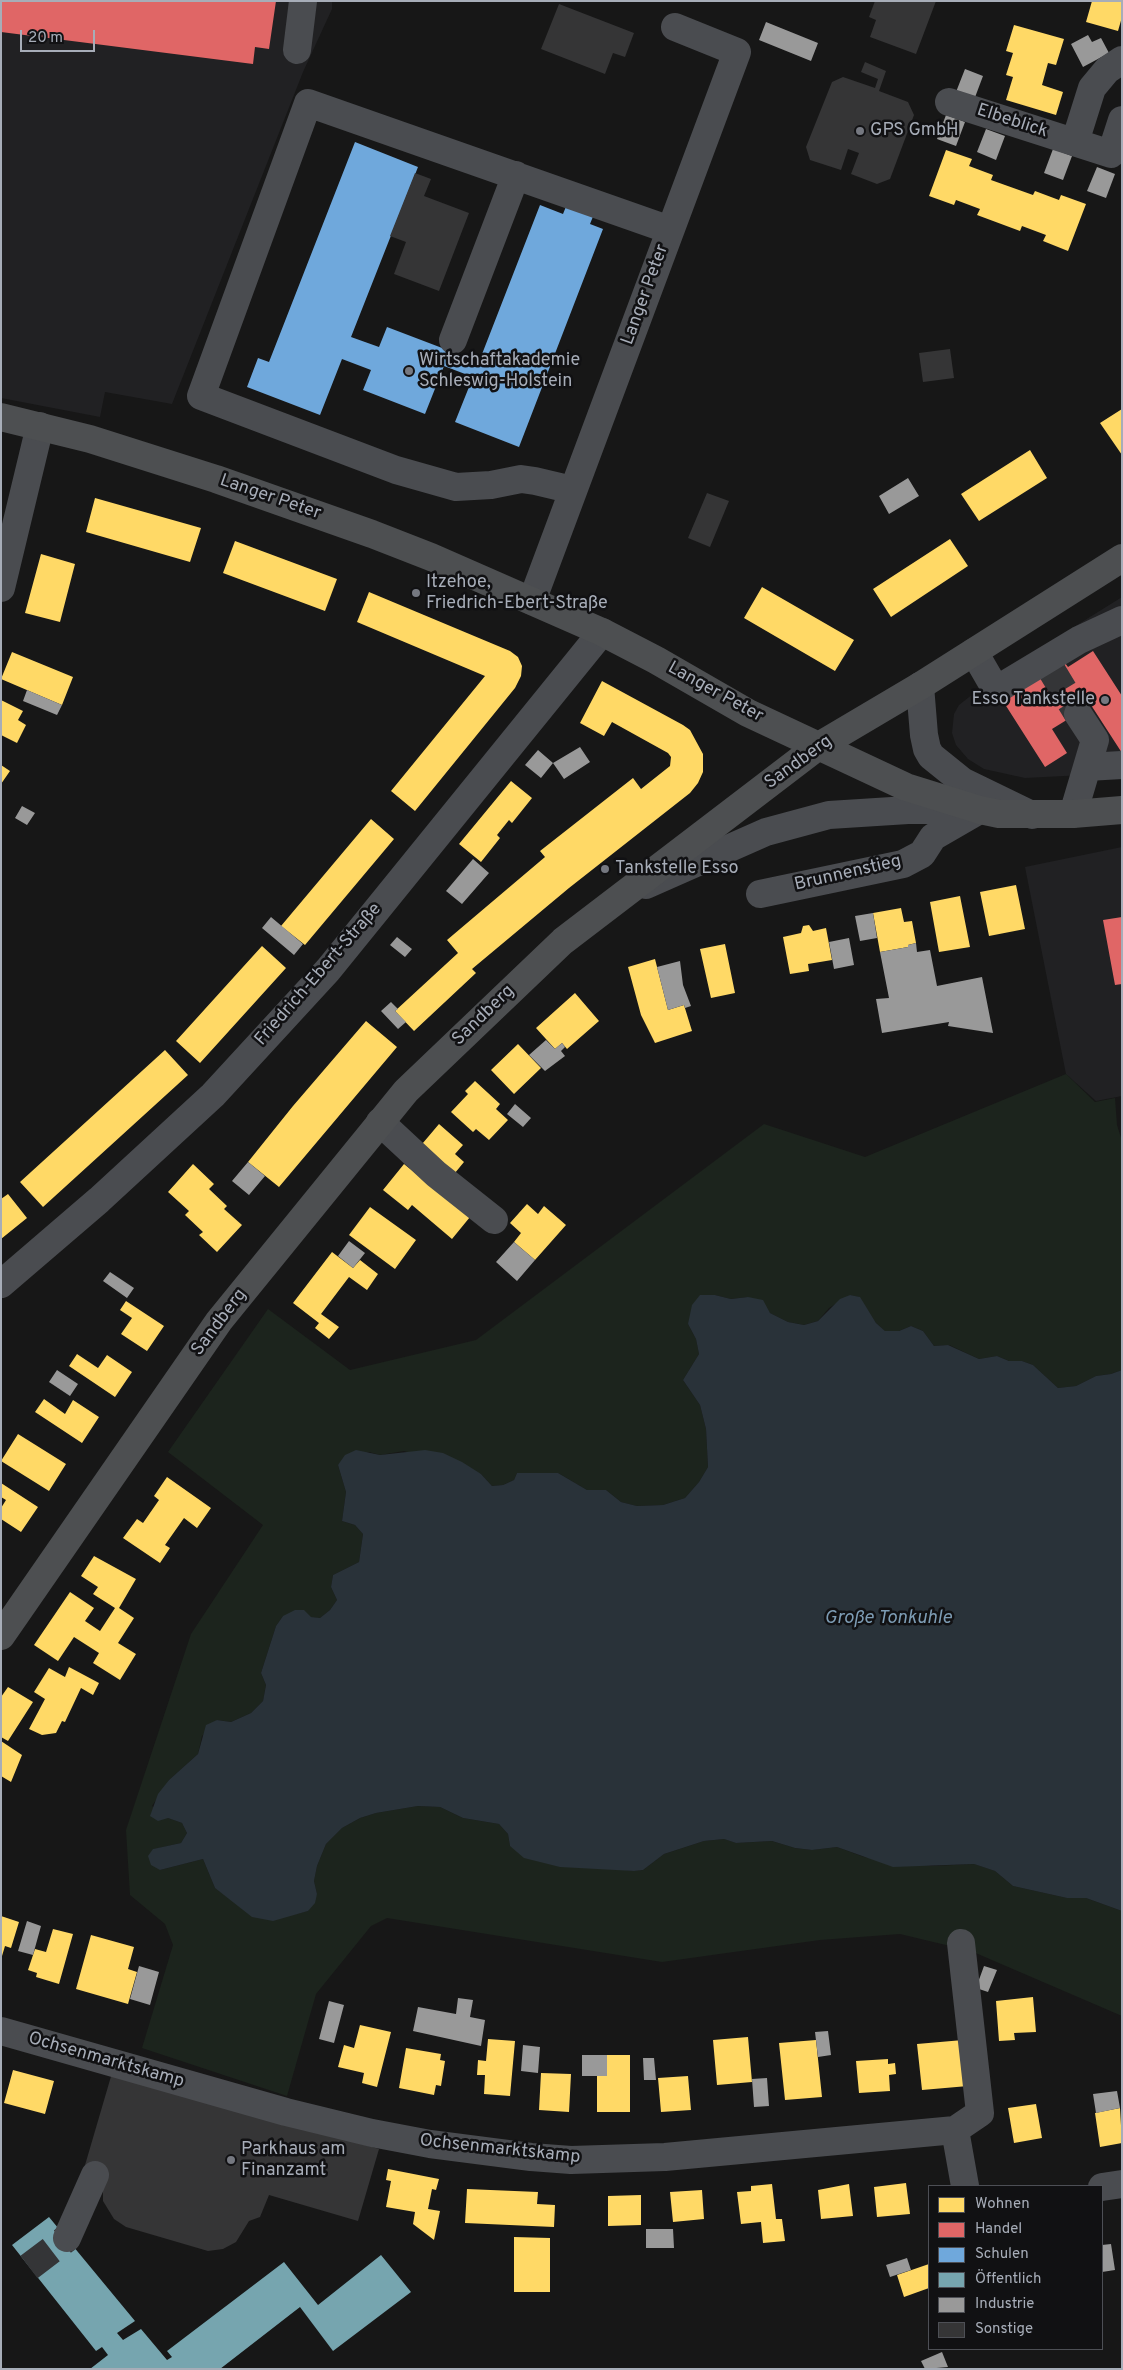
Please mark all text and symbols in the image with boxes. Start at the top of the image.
scale bar [22,20,98,52]
text: 20 m [28,29,63,48]
street label: Elbeblick [974,100,1050,144]
place label: GPS GmbH [870,120,959,142]
marker: GPS GmbH [854,125,866,137]
street label: Langer Peter [618,242,674,348]
place label: Wirtschaftakademie Schleswig-Holstein [419,350,580,392]
marker: Wirtschaftakademie Schleswig-Holstein [403,365,415,377]
street label: Langer Peter [217,471,323,525]
place label: Itzehoe, Friedrich-Ebert-Straße [426,572,608,614]
marker: Itzehoe, Friedrich-Ebert-Straße [410,587,422,599]
street label: Langer Peter [664,658,766,728]
place label: Esso Tankstelle [972,689,1095,711]
marker: Esso Tankstelle [1099,694,1111,706]
street label: Sandberg [761,731,837,795]
street label: Brunnenstieg [792,851,904,897]
place label: Tankstelle Esso [615,858,738,880]
marker: Tankstelle Esso [599,863,611,875]
street label: Friedrich-Ebert-Straße [251,899,387,1051]
street label: Sandberg [448,981,520,1051]
street label: Sandberg [188,1285,252,1361]
water label: Große Tonkuhle [824,1608,952,1630]
street label: Ochsenmarktskamp [25,2028,187,2094]
street label: Ochsenmarktskamp [419,2131,581,2169]
place label: Parkhaus am Finanzamt [241,2139,346,2182]
marker: Parkhaus am Finanzamt [225,2154,237,2166]
legend [928,2185,1103,2350]
text: Wohnen [975,2195,1030,2214]
text: Handel [975,2220,1022,2239]
text: Schulen [975,2245,1029,2264]
text: Öffentlich [975,2270,1042,2289]
text: Industrie [975,2295,1034,2314]
text: Sonstige [975,2320,1033,2339]

